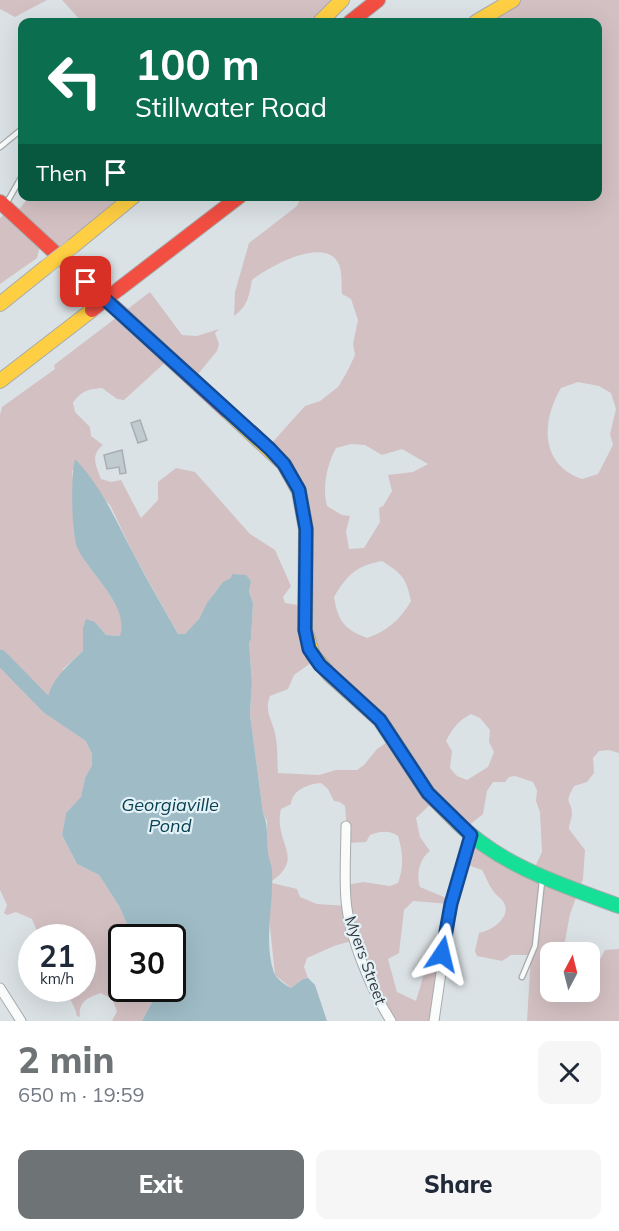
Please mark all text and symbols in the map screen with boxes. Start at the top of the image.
text: 100 m [135,38,260,91]
icon: left [36,42,114,120]
text: Stillwater Road [135,90,327,124]
icon: arrive [99,156,132,189]
text: Then [36,159,87,187]
pin [60,256,111,307]
icon: arrive [69,265,102,298]
water label: Georgiaville Pond [121,793,219,837]
street label: Myers Street [341,913,391,1007]
position arrow [410,922,474,986]
speed limit sign: 30 [108,924,186,1002]
text: 21 [39,937,75,975]
north arrow [540,942,600,1002]
map controls [540,942,600,1002]
text: km/h [40,969,74,988]
text: 2 min [18,1037,114,1082]
button: close [538,1041,601,1104]
text: 650 m · 19:59 [18,1082,144,1107]
button: Exit [18,1150,304,1219]
button: Share [316,1150,601,1219]

